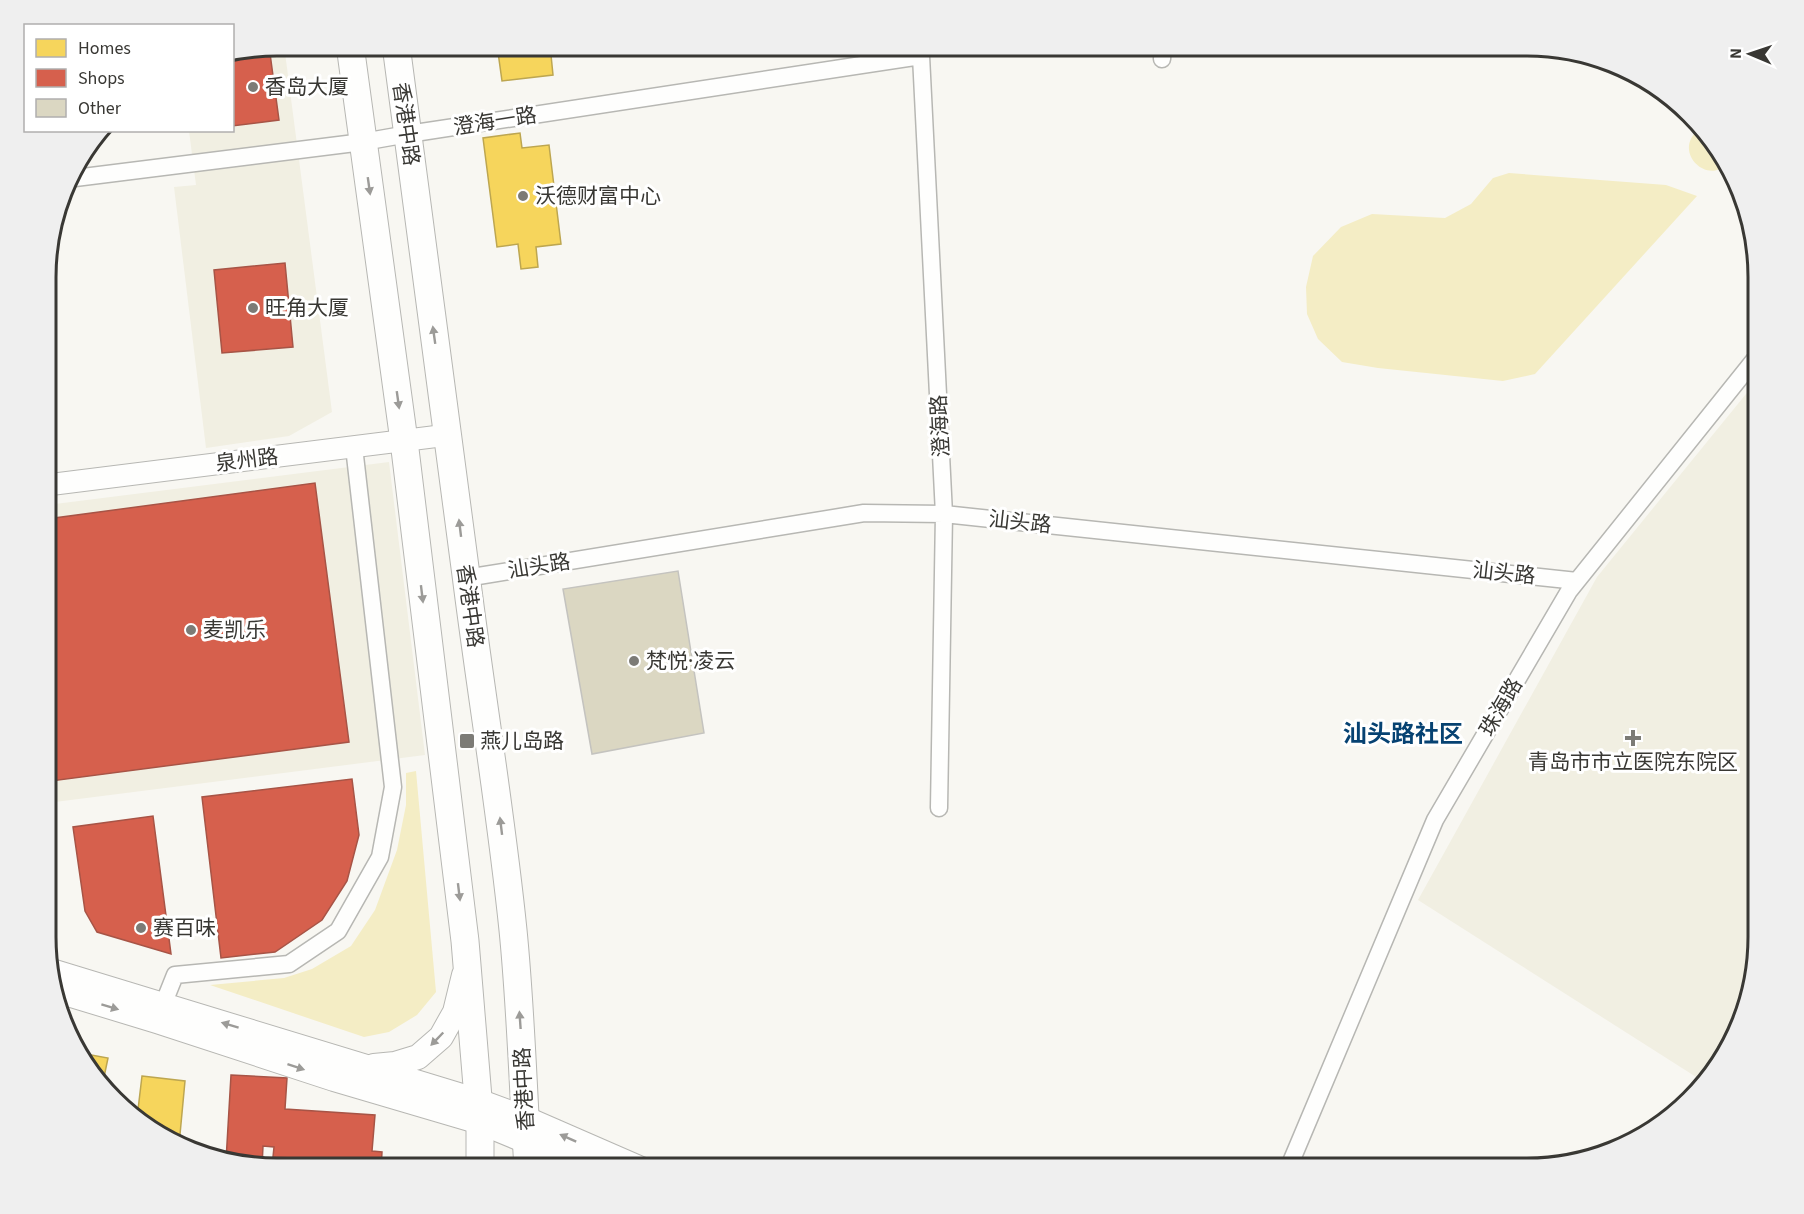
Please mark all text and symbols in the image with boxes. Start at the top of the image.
legend [24,24,234,132]
north arrow [1720,24,1780,84]
text: Homes [78,36,131,61]
text: N [1725,48,1747,59]
text: Shops [78,66,125,91]
place label: 香岛大厦 [265,72,349,102]
marker: 香岛大厦 [246,80,260,94]
street label: 香港中路 [385,80,427,168]
text: Other [78,96,122,121]
street label: 澄海一路 [451,100,539,142]
one-way arrow [365,177,374,196]
place label: 沃德财富中心 [535,181,661,211]
marker: 沃德财富中心 [516,189,530,203]
place label: 旺角大厦 [265,293,349,323]
marker: 旺角大厦 [246,301,260,315]
one-way arrow [430,325,439,344]
one-way arrow [393,391,403,410]
street label: 澄海路 [923,394,957,458]
street label: 泉州路 [214,441,280,479]
street label: 汕头路 [987,504,1053,540]
one-way arrow [455,519,464,538]
street label: 汕头路 [506,546,572,586]
street label: 汕头路 [1471,555,1537,591]
street label: 香港中路 [449,562,491,650]
one-way arrow [418,584,427,603]
place label: 麦凯乐 [203,615,266,645]
marker: 麦凯乐 [184,623,198,637]
place label: 梵悦·凌云 [646,646,735,676]
marker: 梵悦·凌云 [627,654,641,668]
street label: 珠海路 [1472,672,1530,742]
district label: 汕头路社区 [1343,717,1463,752]
place label: 燕儿岛路 [480,726,564,756]
marker: 青岛市市立医院东院区 [1624,729,1642,747]
marker: 燕儿岛路 [458,732,476,750]
place label: 青岛市市立医院东院区 [1528,747,1738,777]
one-way arrow [496,816,506,835]
one-way arrow [454,882,463,901]
place label: 赛百味 [153,913,216,943]
marker: 赛百味 [134,921,148,935]
one-way arrow [102,1003,120,1012]
one-way arrow [515,1010,525,1029]
one-way arrow [221,1020,239,1029]
one-way arrow [430,1032,444,1047]
street label: 香港中路 [507,1046,541,1132]
one-way arrow [287,1062,305,1072]
one-way arrow [558,1133,576,1143]

